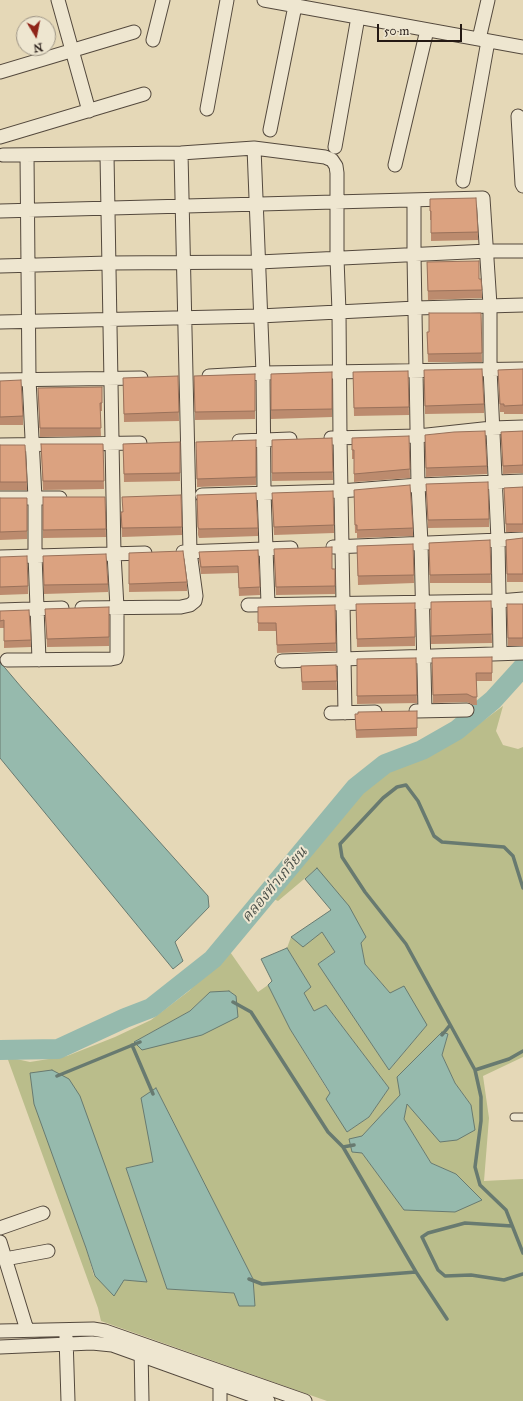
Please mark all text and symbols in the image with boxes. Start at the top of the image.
north arrow [16,16,56,56]
scale bar [379,16,464,42]
text: 50 m [384,24,409,38]
text: N [32,40,44,55]
water label: คลองท่าเกวียน [238,844,312,926]

